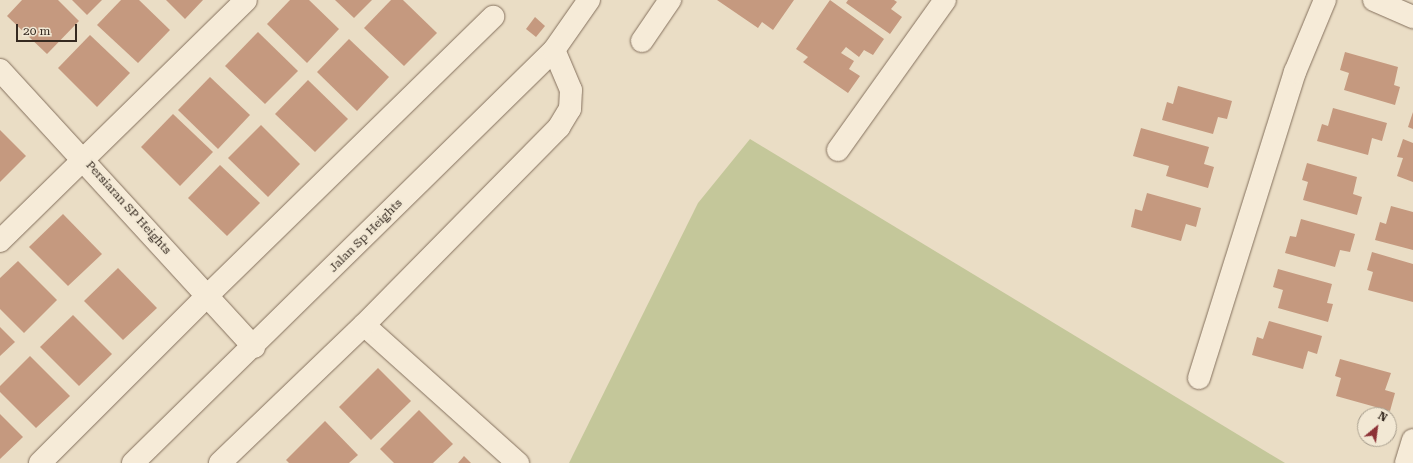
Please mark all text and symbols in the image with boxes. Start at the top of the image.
scale bar [18,16,79,42]
text: 20 m [23,24,50,38]
street label: Persiaran SP Heights [82,158,174,258]
street label: Jalan Sp Heights [326,196,406,276]
north arrow [1357,407,1397,447]
text: N [1376,409,1389,425]

